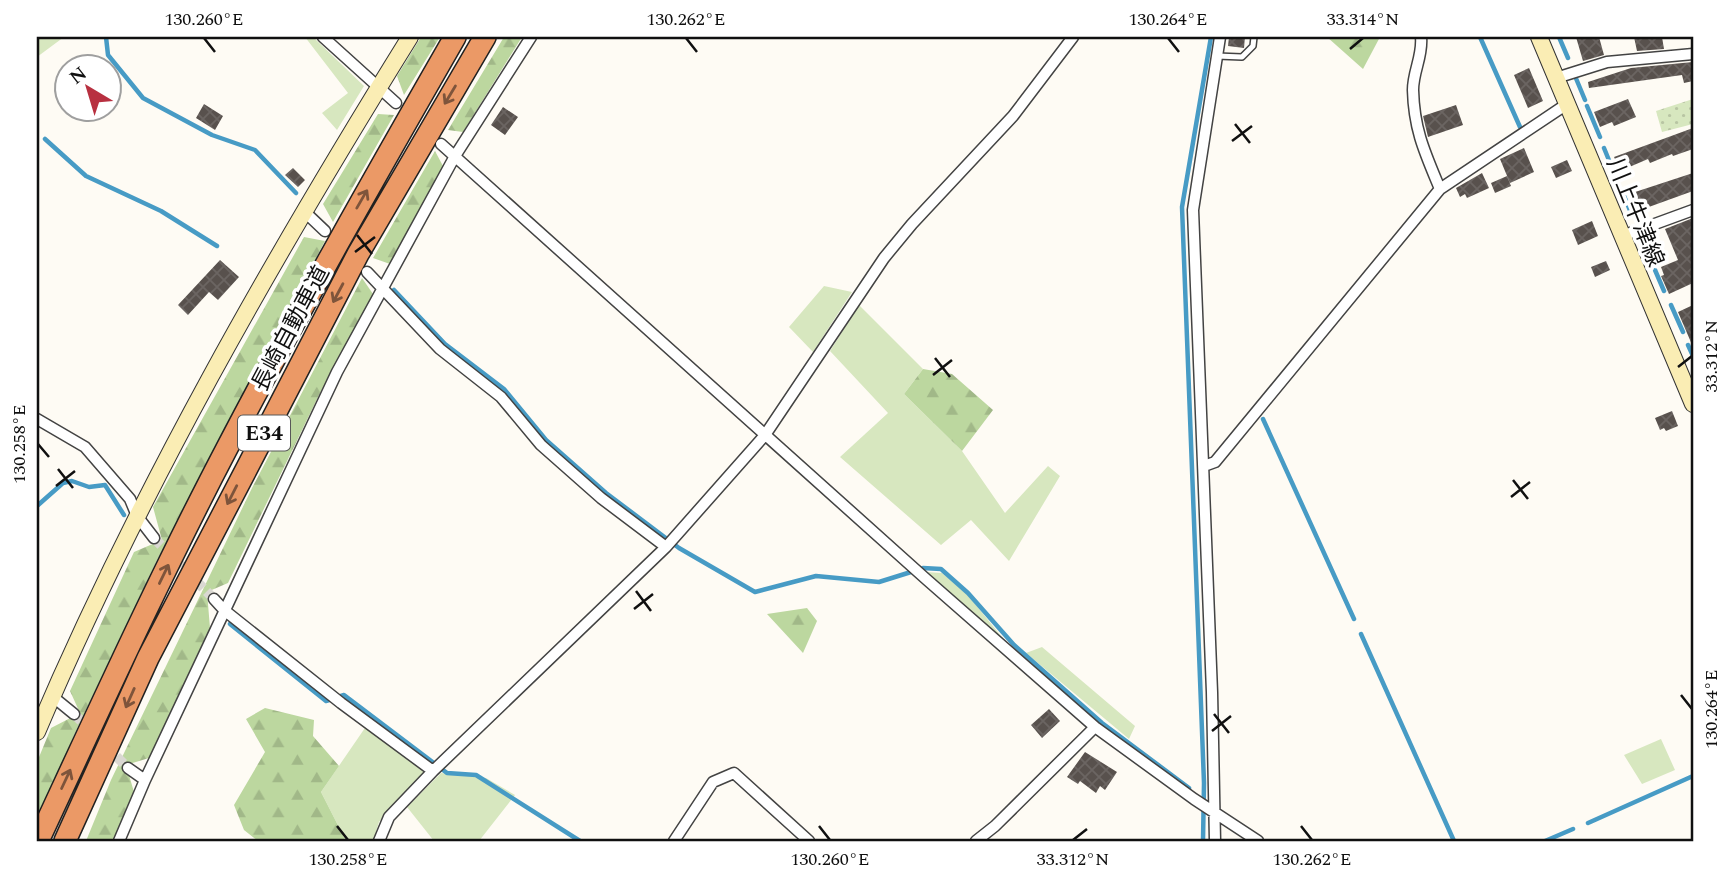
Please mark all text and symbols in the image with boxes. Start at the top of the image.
text: 130.260°E [164,6,244,33]
text: 130.262°E [646,6,726,33]
text: 130.264°E [1128,6,1208,33]
text: 33.314°N [1327,6,1399,33]
north arrow [52,52,122,122]
text: N [63,60,93,92]
one-way arrow [442,85,456,105]
street label: 川上牛津線 [1597,153,1672,272]
one-way arrow [355,190,369,210]
street label: 長崎自動車道 [243,260,339,398]
one-way arrow [330,282,344,303]
text: 33.312°N [1698,320,1725,392]
text: 130.258°E [6,404,33,484]
road number: E34 [238,416,290,450]
one-way arrow [225,484,239,505]
one-way arrow [158,564,172,585]
text: 130.264°E [1698,669,1725,749]
one-way arrow [123,687,136,708]
one-way arrow [60,769,74,790]
text: 130.258°E [308,846,388,873]
text: 130.260°E [790,846,870,873]
text: 33.312°N [1037,846,1109,873]
text: 130.262°E [1272,846,1352,873]

